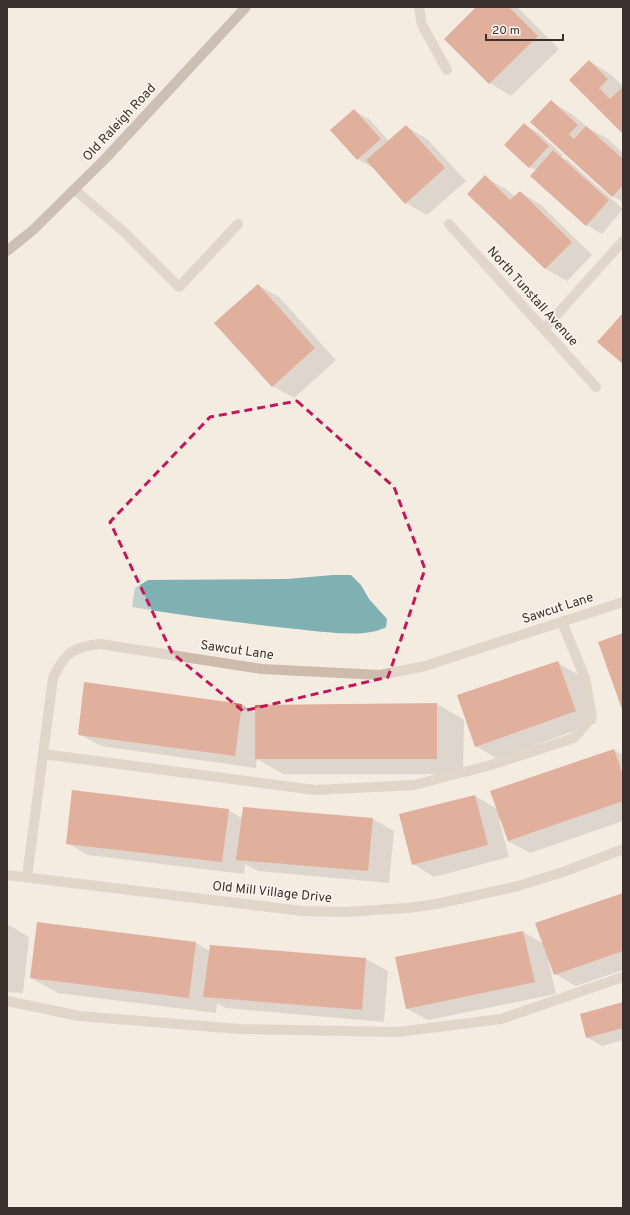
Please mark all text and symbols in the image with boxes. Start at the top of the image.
scale bar [486,16,563,42]
text: 20 m [492,23,520,39]
street label: Old Raleigh Road [80,81,160,165]
street label: North Tunstall Avenue [483,244,581,350]
street label: Sawcut Lane [520,590,596,628]
street label: Sawcut Lane [199,638,275,664]
street label: Old Mill Village Drive [211,879,333,907]

